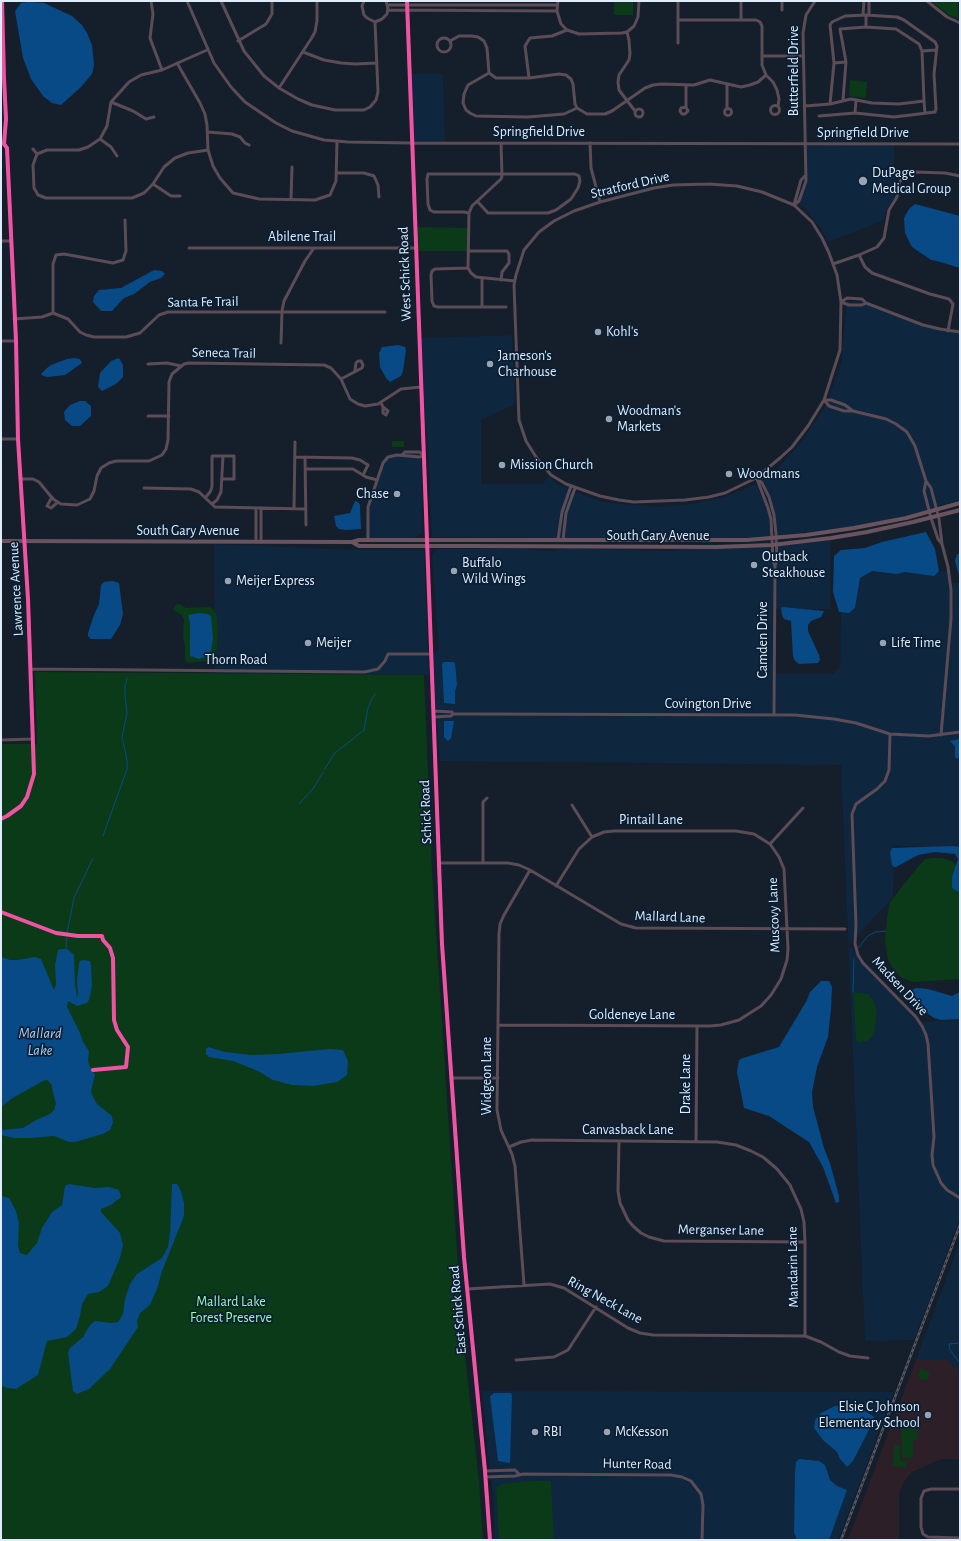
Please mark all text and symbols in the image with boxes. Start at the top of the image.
street label: Butterfield Drive [786,26,802,116]
street label: Springfield Drive [493,124,585,140]
street label: Springfield Drive [817,125,909,141]
place label: DuPage Medical Group [872,165,951,198]
street label: Stratford Drive [589,168,671,202]
marker: DuPage Medical Group [857,175,869,187]
street label: West Schick Road [395,226,415,322]
street label: Abilene Trail [268,229,336,245]
street label: Santa Fe Trail [167,293,239,311]
place label: Kohl's [606,324,638,340]
marker: Kohl's [593,327,603,337]
street label: Seneca Trail [192,344,256,362]
place label: Jameson's Charhouse [498,348,556,380]
marker: Jameson's Charhouse [485,359,495,369]
place label: Woodman's Markets [617,403,681,436]
marker: Woodman's Markets [604,414,614,424]
place label: Mission Church [510,457,593,473]
marker: Mission Church [497,460,507,470]
place label: Woodmans [737,466,800,482]
marker: Woodmans [724,469,734,479]
place label: Chase [356,486,389,502]
marker: Chase [392,489,402,499]
street label: South Gary Avenue [137,523,239,539]
street label: South Gary Avenue [607,528,709,544]
street label: Lawrence Avenue [5,541,27,637]
place label: Outback Steakhouse [762,549,825,582]
place label: Buffalo Wild Wings [462,555,526,588]
marker: Outback Steakhouse [749,560,759,570]
marker: Buffalo Wild Wings [449,566,459,576]
place label: Meijer Express [236,573,315,589]
marker: Meijer Express [223,576,233,586]
street label: Camden Drive [755,601,771,679]
place label: Meijer [316,635,351,651]
place label: Life Time [891,635,941,651]
marker: Meijer [303,638,313,648]
marker: Life Time [878,638,888,648]
street label: Thorn Road [205,652,267,668]
street label: Covington Drive [665,696,751,712]
street label: Schick Road [416,780,436,844]
street label: Pintail Lane [619,812,683,828]
street label: Muscovy Lane [764,877,784,953]
street label: Mallard Lane [634,907,706,927]
street label: Madsen Drive [868,953,932,1019]
street label: Goldeneye Lane [589,1007,675,1023]
water label: Mallard Lake [18,1024,62,1059]
street label: Widgeon Lane [479,1037,495,1115]
street label: Drake Lane [678,1054,694,1114]
street label: Canvasback Lane [582,1122,674,1138]
street label: Merganser Lane [678,1221,764,1239]
street label: Mandarin Lane [784,1226,802,1308]
street label: East Schick Road [446,1265,470,1355]
street label: Ring Neck Lane [565,1272,645,1328]
park label: Mallard Lake Forest Preserve [190,1294,272,1326]
place label: Elsie C Johnson Elementary School [819,1399,920,1432]
marker: Elsie C Johnson Elementary School [923,1410,933,1420]
place label: RBI [543,1424,562,1440]
place label: McKesson [615,1424,669,1440]
marker: RBI [530,1427,540,1437]
marker: McKesson [602,1427,612,1437]
street label: Hunter Road [602,1455,672,1473]

